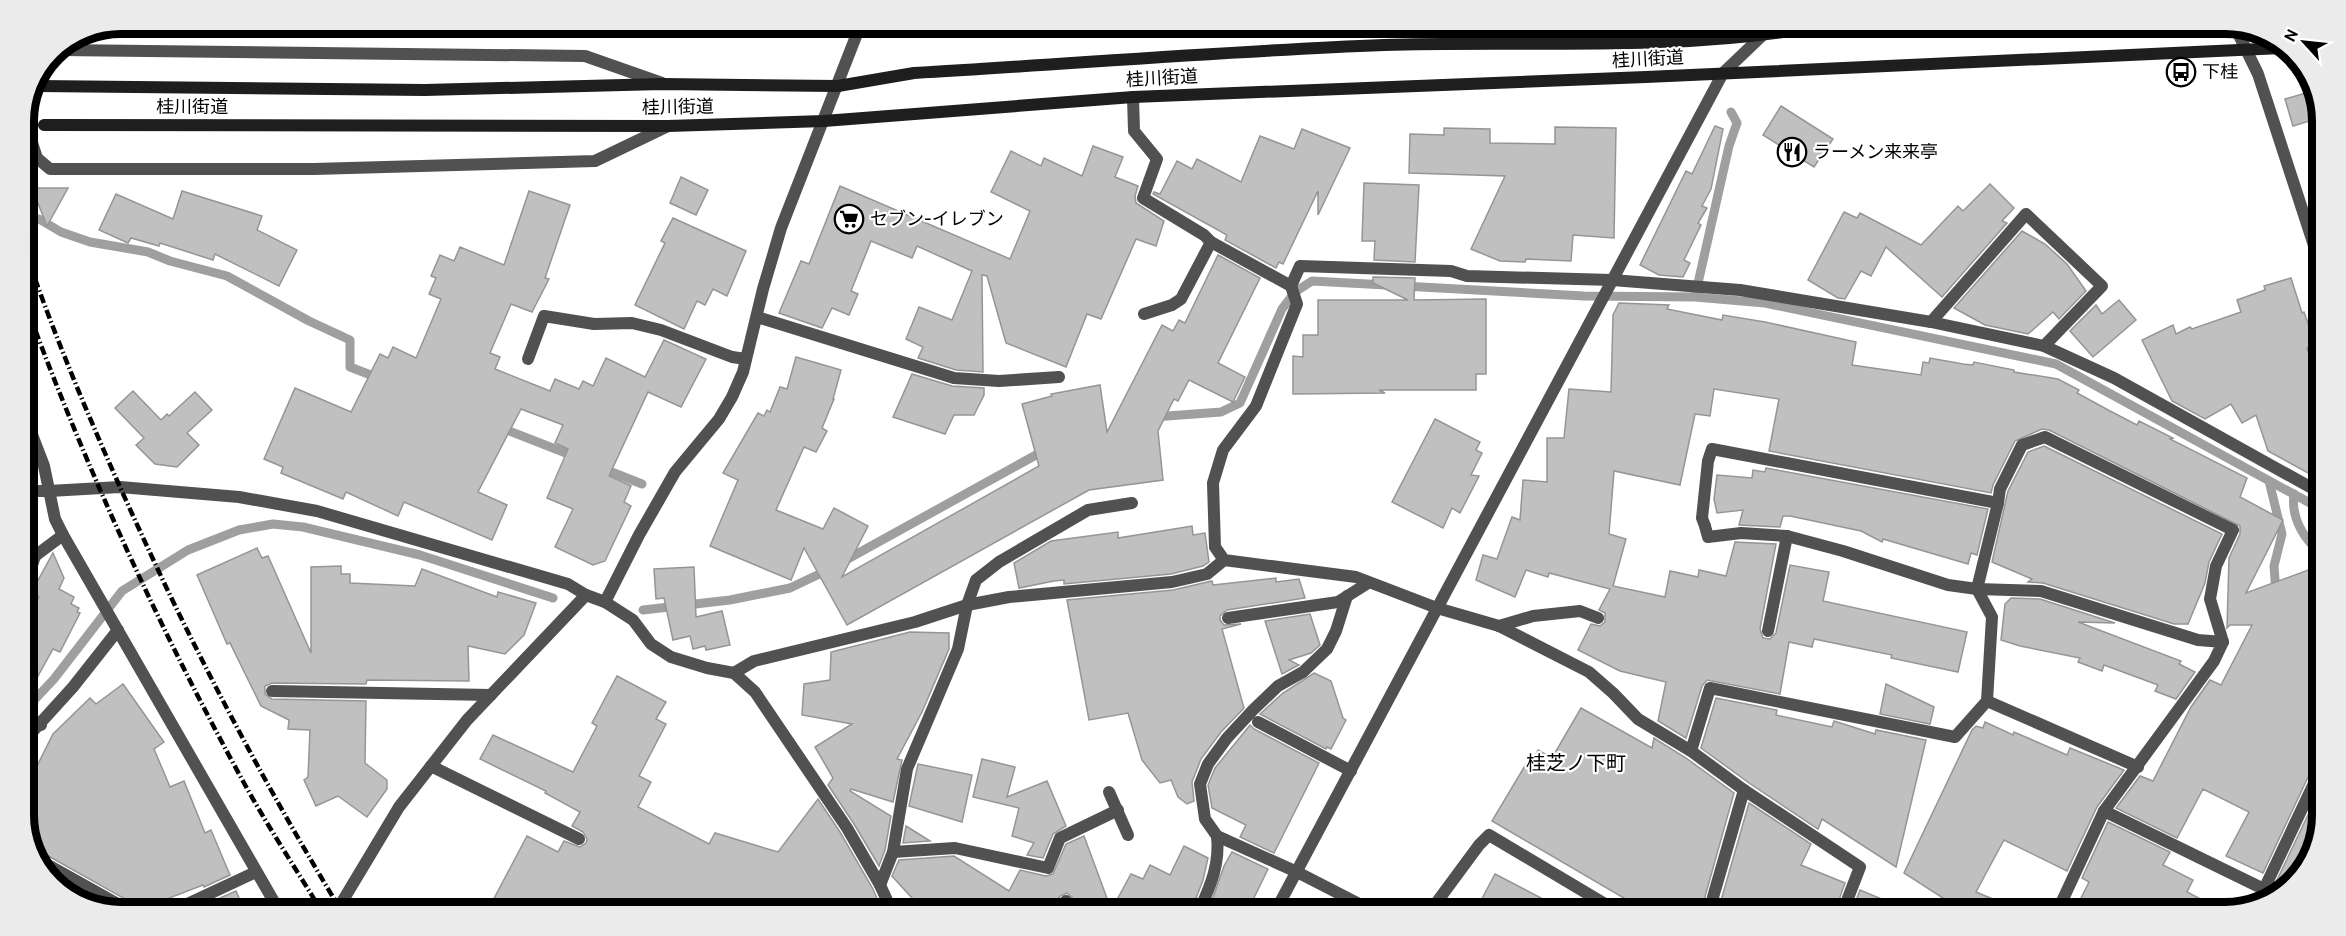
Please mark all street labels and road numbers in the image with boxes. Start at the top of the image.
street label: 桂川街道 [1611,46,1685,72]
street label: 桂川街道 [1125,65,1199,91]
street label: 桂川街道 [642,95,714,119]
street label: 桂川街道 [156,96,228,118]

